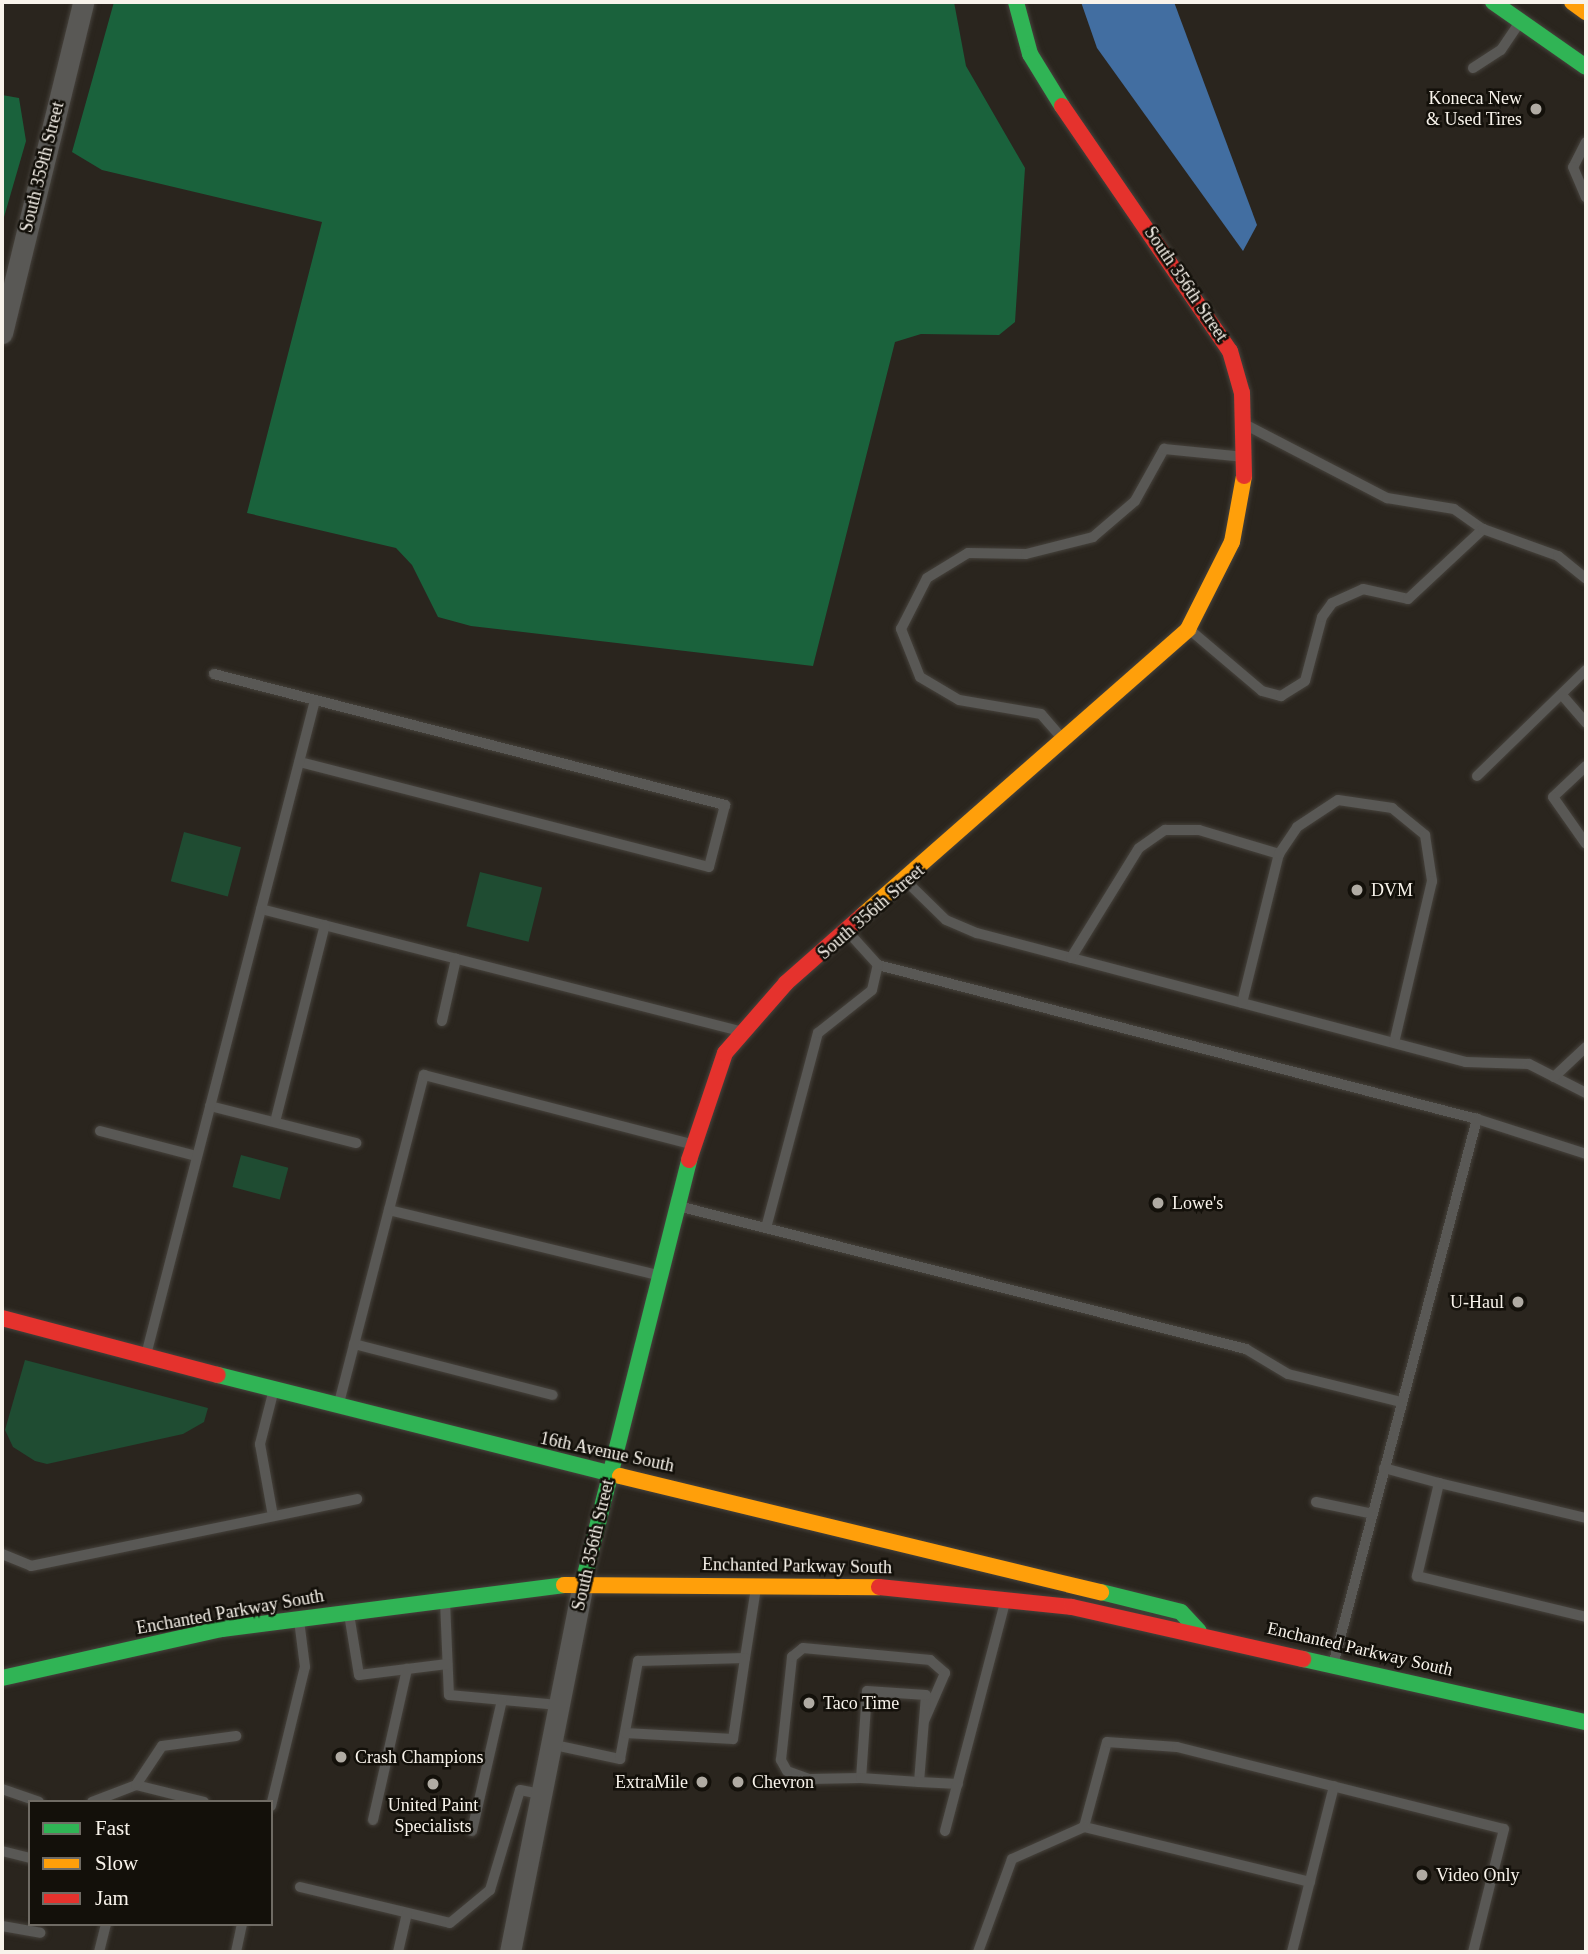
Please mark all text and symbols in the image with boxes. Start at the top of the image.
place label: Koneca New & Used Tires [1426,88,1522,130]
street label: South 359th Street [15,99,69,235]
marker: Koneca New & Used Tires [1528,101,1544,117]
street label: South 356th Street [1140,222,1232,346]
street label: South 356th Street [813,860,929,964]
place label: DVM [1371,879,1413,901]
marker: DVM [1349,882,1365,898]
place label: Lowe's [1172,1192,1223,1214]
marker: Lowe's [1150,1195,1166,1211]
place label: U-Haul [1450,1291,1504,1313]
marker: U-Haul [1510,1294,1526,1310]
street label: 16th Avenue South [537,1427,677,1477]
street label: South 356th Street [567,1477,619,1613]
street label: Enchanted Parkway South [702,1554,892,1578]
street label: Enchanted Parkway South [135,1585,325,1639]
street label: Enchanted Parkway South [1265,1617,1455,1681]
place label: Taco Time [823,1692,900,1714]
marker: Taco Time [801,1695,817,1711]
place label: Crash Champions [355,1746,483,1768]
marker: Crash Champions [333,1749,349,1765]
place label: ExtraMile [615,1771,688,1793]
place label: Chevron [752,1771,814,1793]
marker: ExtraMile [694,1774,710,1790]
marker: Chevron [730,1774,746,1790]
marker: United Paint Specialists [425,1776,441,1792]
place label: United Paint Specialists [388,1795,478,1838]
legend [28,1800,273,1926]
text: Fast [95,1816,130,1840]
text: Slow [95,1851,138,1875]
place label: Video Only [1436,1864,1519,1886]
marker: Video Only [1414,1867,1430,1883]
text: Jam [95,1886,129,1910]

